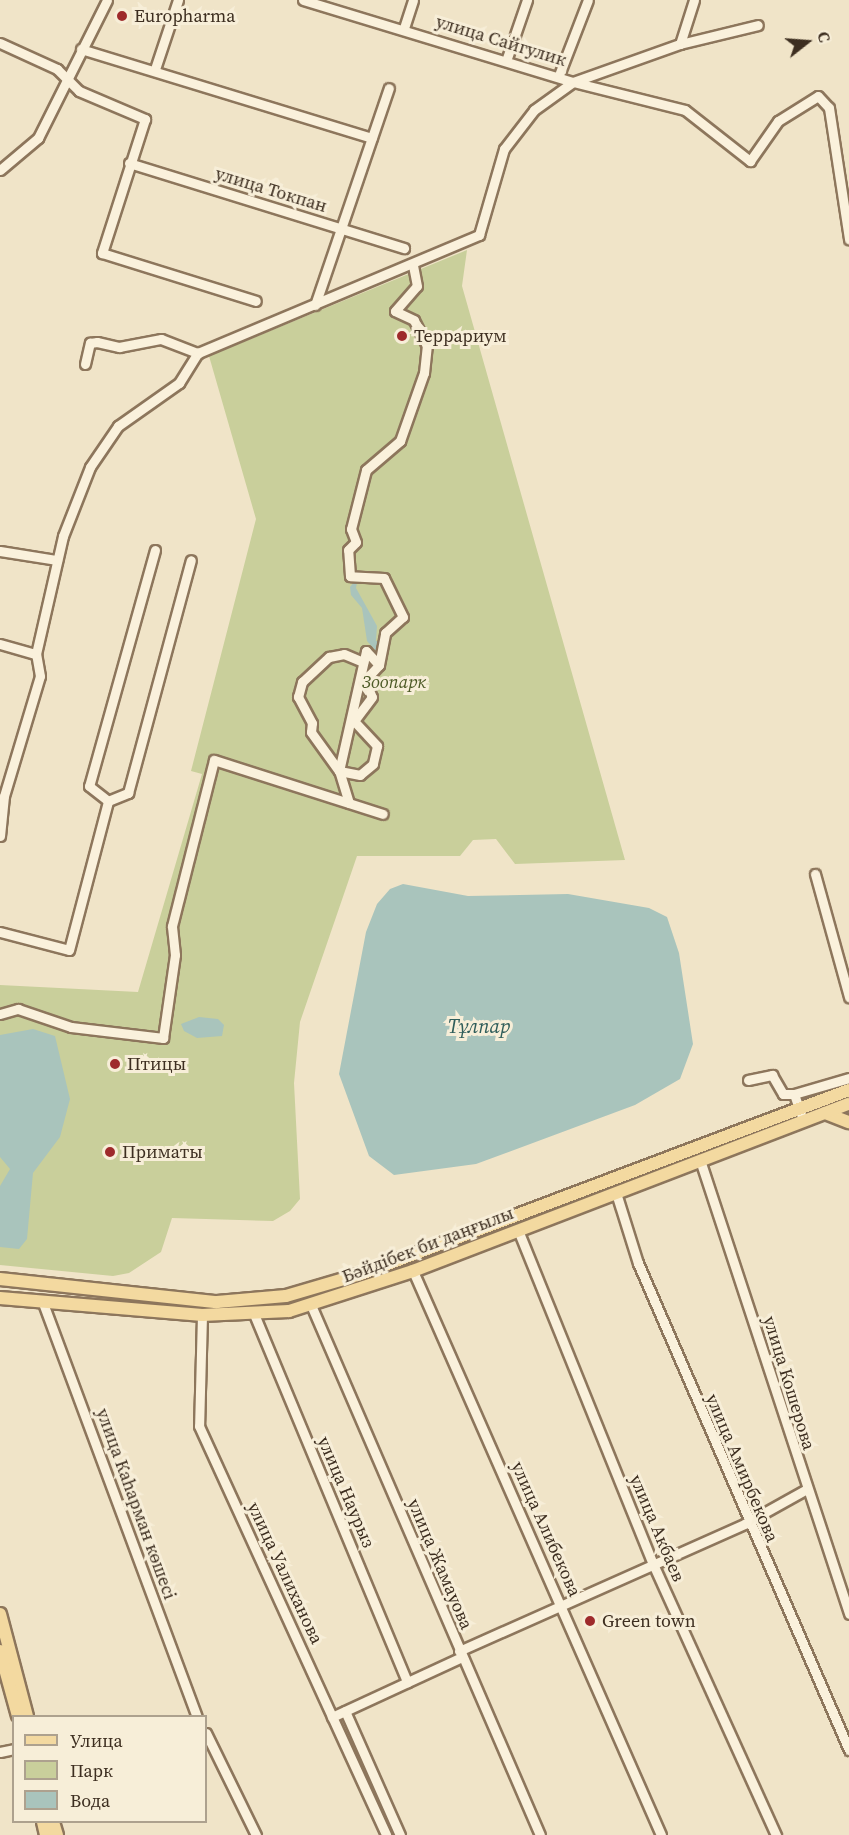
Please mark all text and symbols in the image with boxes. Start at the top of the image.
place label: Europharma [134,5,236,27]
marker: Europharma [115,9,129,23]
street label: улица Сайгулик [433,11,569,71]
north arrow [777,12,837,72]
text: С [812,29,836,45]
street label: улица Токпан [212,163,330,217]
place label: Террариум [414,325,507,347]
marker: Террариум [395,329,409,343]
park label: Зоопарк [362,671,426,693]
water label: Тұлпар [448,1014,510,1038]
place label: Птицы [127,1053,186,1075]
marker: Птицы [108,1057,122,1071]
place label: Приматы [122,1141,203,1163]
marker: Приматы [103,1145,117,1159]
street label: Бәйдібек би даңғылы [339,1202,517,1288]
street label: улица Кошерова [758,1313,820,1453]
street label: улица Амирбекова [701,1391,783,1545]
street label: улица Каһарман көшесі [91,1405,181,1603]
street label: улица Наурыз [313,1433,379,1551]
street label: улица Алибекова [507,1458,585,1600]
street label: улица Акбаев [625,1471,689,1585]
street label: улица Жамауова [403,1495,477,1633]
street label: улица Уалиханова [243,1498,327,1648]
place label: Green town [602,1610,696,1632]
marker: Green town [583,1614,597,1628]
legend [12,1715,207,1823]
text: Улица [70,1728,123,1753]
text: Парк [70,1758,113,1783]
text: Вода [70,1788,110,1813]

